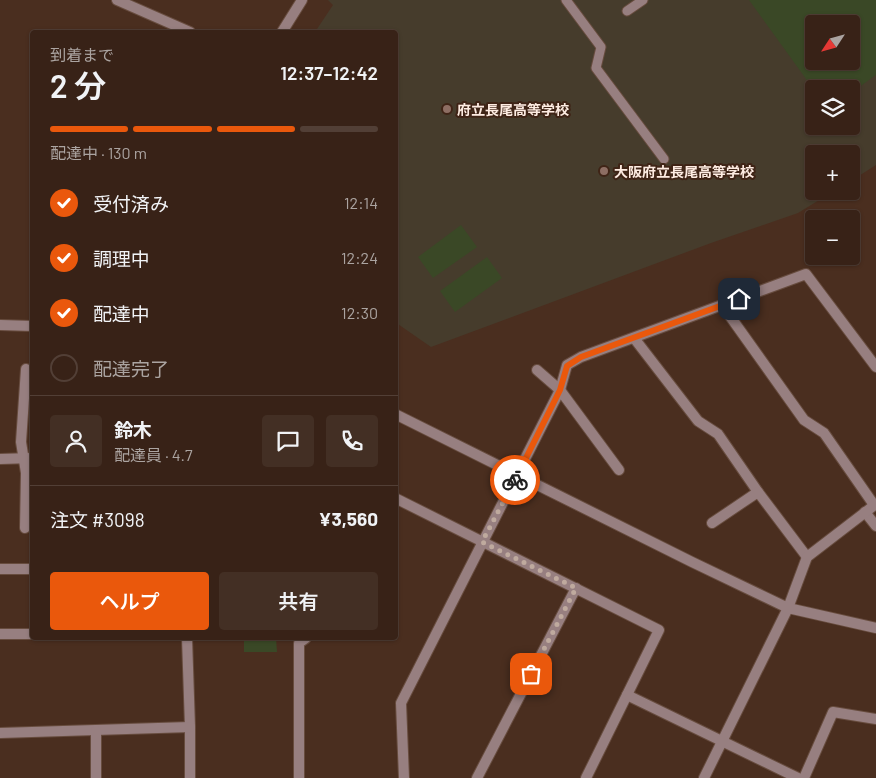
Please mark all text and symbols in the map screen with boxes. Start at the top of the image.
north arrow [805,15,860,70]
map controls [805,15,860,265]
text: 到着まで [50,45,114,64]
text: 12:37–12:42 [280,61,378,84]
text: 2 分 [50,66,106,104]
button: layers [805,80,860,135]
place label: 府立長尾高等学校 [457,101,569,118]
marker: 府立長尾高等学校 [441,103,453,115]
text: 配達中 · 130 m [50,143,147,162]
button: + [805,145,860,200]
place label: 大阪府立長尾高等学校 [614,163,754,180]
marker: 大阪府立長尾高等学校 [598,165,610,177]
icon: check [50,189,78,217]
text: 受付済み [93,192,169,215]
text: 12:14 [344,193,378,212]
button: − [805,210,860,265]
icon: check [50,244,78,272]
text: 調理中 [93,247,150,270]
text: 12:24 [341,248,378,267]
pin [718,278,760,320]
icon: home [725,285,753,313]
icon: check [50,299,78,327]
text: 配達中 [93,302,150,325]
text: 12:30 [341,303,378,322]
text: 配達完了 [93,357,169,380]
button: person [50,415,102,467]
button: chat [262,415,314,467]
button: phone [326,415,378,467]
text: 鈴木 [114,418,152,441]
text: 配達員 · 4.7 [114,445,193,464]
courier [490,455,540,505]
icon: bike [501,466,529,494]
text: ¥3,560 [318,507,378,530]
text: 注文 #3098 [50,508,145,531]
button: ヘルプ [50,572,209,630]
button: 共有 [219,572,378,630]
pin [510,653,552,695]
icon: bag [517,660,545,688]

